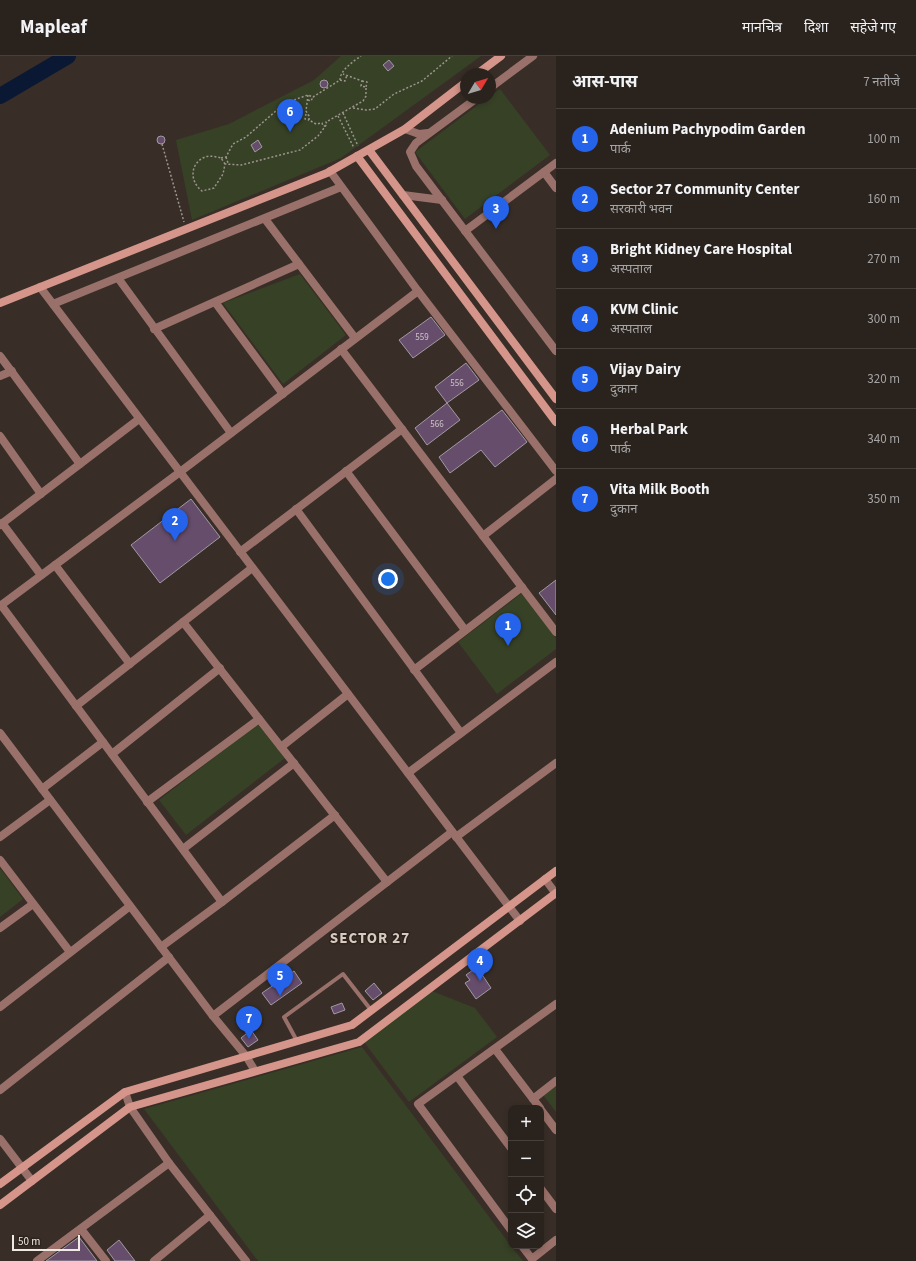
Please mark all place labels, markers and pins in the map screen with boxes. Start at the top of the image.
pin: 6 [277,99,303,132]
pin: 3 [483,196,509,229]
pin: 2 [162,508,188,541]
pin: 1 [495,613,521,646]
pin: 4 [467,948,493,981]
pin: 5 [267,963,293,996]
pin: 7 [236,1006,262,1039]

